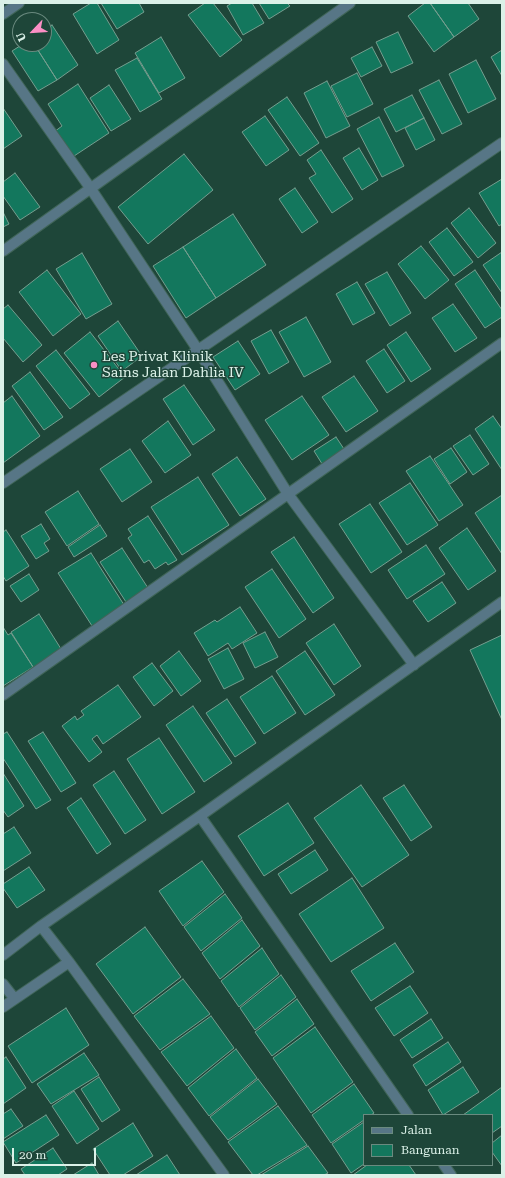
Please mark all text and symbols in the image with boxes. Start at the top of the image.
north arrow [12,12,52,52]
text: U [14,30,29,43]
place label: Les Privat Klinik Sains Jalan Dahlia IV [102,349,244,382]
marker: Les Privat Klinik Sains Jalan Dahlia IV [89,360,99,370]
legend [363,1114,493,1166]
text: Jalan [401,1123,432,1137]
scale bar [14,1140,98,1166]
text: Bangunan [401,1143,460,1157]
text: 20 m [19,1148,46,1162]

